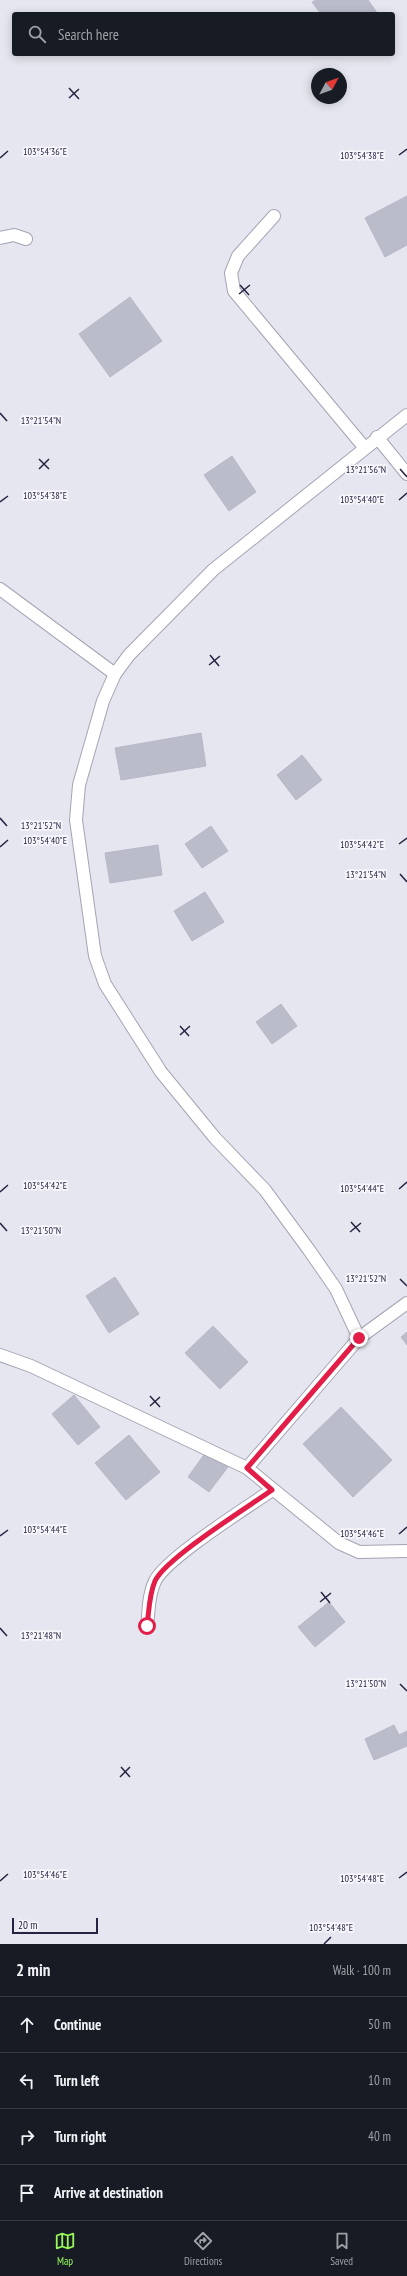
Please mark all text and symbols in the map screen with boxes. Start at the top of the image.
search box [12,12,395,56]
icon: search [26,23,48,45]
text: Search here [58,25,119,44]
north arrow [311,68,347,104]
text: 103°54'36"E [23,145,67,158]
text: 103°54'38"E [340,149,384,162]
text: 13°21'54"N [21,414,61,427]
text: 13°21'56"N [346,463,386,476]
text: 103°54'38"E [23,489,67,502]
text: 103°54'40"E [340,493,384,506]
text: 13°21'52"N [21,819,61,832]
text: 103°54'40"E [23,834,67,847]
text: 103°54'42"E [340,838,384,851]
text: 13°21'54"N [346,868,386,881]
text: 103°54'42"E [23,1179,67,1192]
text: 103°54'44"E [340,1182,384,1195]
text: 13°21'50"N [21,1224,61,1237]
text: 13°21'52"N [346,1272,386,1285]
route end [350,1329,368,1347]
text: 103°54'44"E [23,1523,67,1536]
text: 103°54'46"E [340,1527,384,1540]
route start [138,1617,156,1635]
text: 13°21'48"N [21,1629,61,1642]
text: 13°21'50"N [346,1677,386,1690]
text: 103°54'46"E [23,1868,67,1881]
text: 103°54'48"E [340,1872,384,1885]
scale bar [12,1916,98,1935]
text: 20 m [18,1918,37,1932]
text: 103°54'48"E [309,1921,353,1934]
text: 2 min [16,1959,50,1981]
text: Walk · 100 m [333,1962,391,1979]
icon: ahead [16,2014,38,2036]
text: Continue [54,2015,101,2034]
text: 50 m [368,2016,391,2033]
icon: left [16,2070,38,2092]
text: Turn left [54,2071,99,2090]
text: 10 m [368,2072,391,2089]
icon: right [16,2126,38,2148]
text: Turn right [54,2127,106,2146]
text: 40 m [368,2128,391,2145]
icon: arrive [16,2182,38,2204]
text: Arrive at destination [54,2183,163,2202]
tab: Map [54,2230,76,2268]
tab: Directions [184,2230,222,2268]
tab: Saved [330,2230,353,2268]

